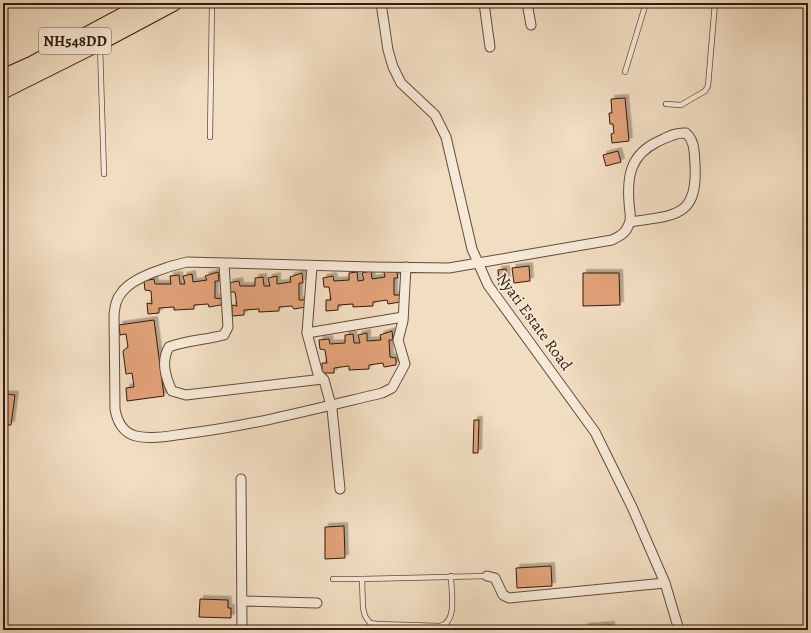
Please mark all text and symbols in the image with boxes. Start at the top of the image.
road number: NH548DD [39,28,111,54]
street label: Nyati Estate Road [491,268,577,375]

